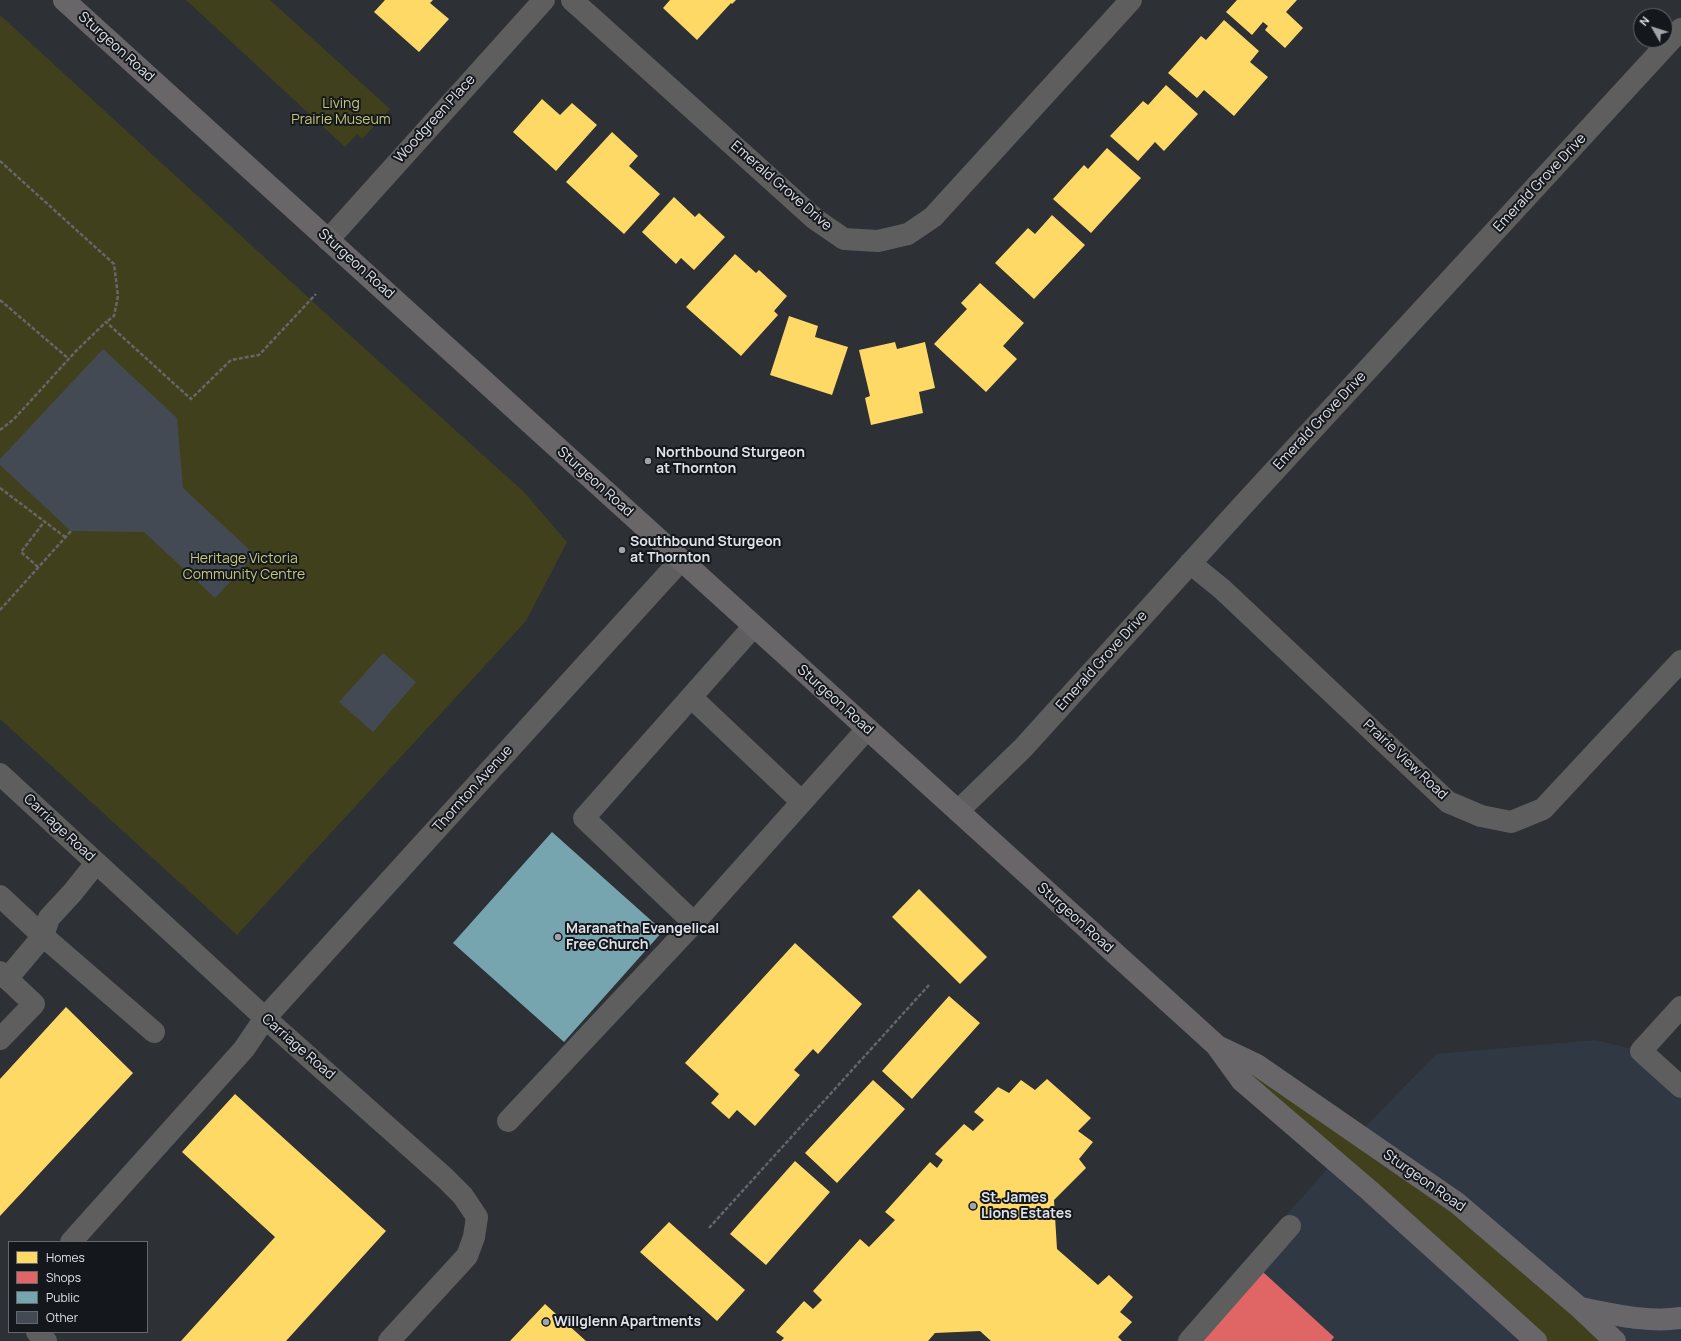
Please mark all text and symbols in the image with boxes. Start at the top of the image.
north arrow [1633,8,1673,48]
street label: Sturgeon Road [75,9,157,85]
text: N [1636,13,1652,29]
street label: Woodgreen Place [391,71,479,167]
park label: Living Prairie Museum [291,96,391,128]
street label: Emerald Grove Drive [1490,130,1590,236]
street label: Emerald Grove Drive [727,138,835,234]
street label: Sturgeon Road [315,226,397,302]
street label: Emerald Grove Drive [1270,368,1370,474]
street label: Sturgeon Road [554,444,636,520]
place label: Northbound Sturgeon at Thornton [656,445,805,478]
marker: Northbound Sturgeon at Thornton [643,456,653,466]
place label: Southbound Sturgeon at Thornton [630,534,781,566]
marker: Southbound Sturgeon at Thornton [617,545,627,555]
park label: Heritage Victoria Community Centre [183,551,305,584]
street label: Emerald Grove Drive [1053,608,1151,714]
street label: Sturgeon Road [794,662,876,738]
street label: Prairie View Road [1359,716,1451,804]
street label: Thornton Avenue [430,742,516,836]
street label: Carriage Road [20,791,98,865]
street label: Sturgeon Road [1034,880,1116,956]
place label: Maranatha Evangelical Free Church [566,921,719,954]
marker: Maranatha Evangelical Free Church [553,932,563,942]
street label: Carriage Road [258,1011,338,1083]
street label: Sturgeon Road [1380,1146,1468,1216]
place label: St. James Lions Estates [981,1190,1072,1222]
marker: St. James Lions Estates [968,1201,978,1211]
legend [8,1241,148,1333]
text: Homes [46,1249,85,1266]
text: Shops [46,1269,81,1286]
text: Public [46,1289,80,1306]
text: Other [46,1309,78,1326]
place label: Willglenn Apartments [554,1314,701,1330]
marker: Willglenn Apartments [541,1317,551,1327]

